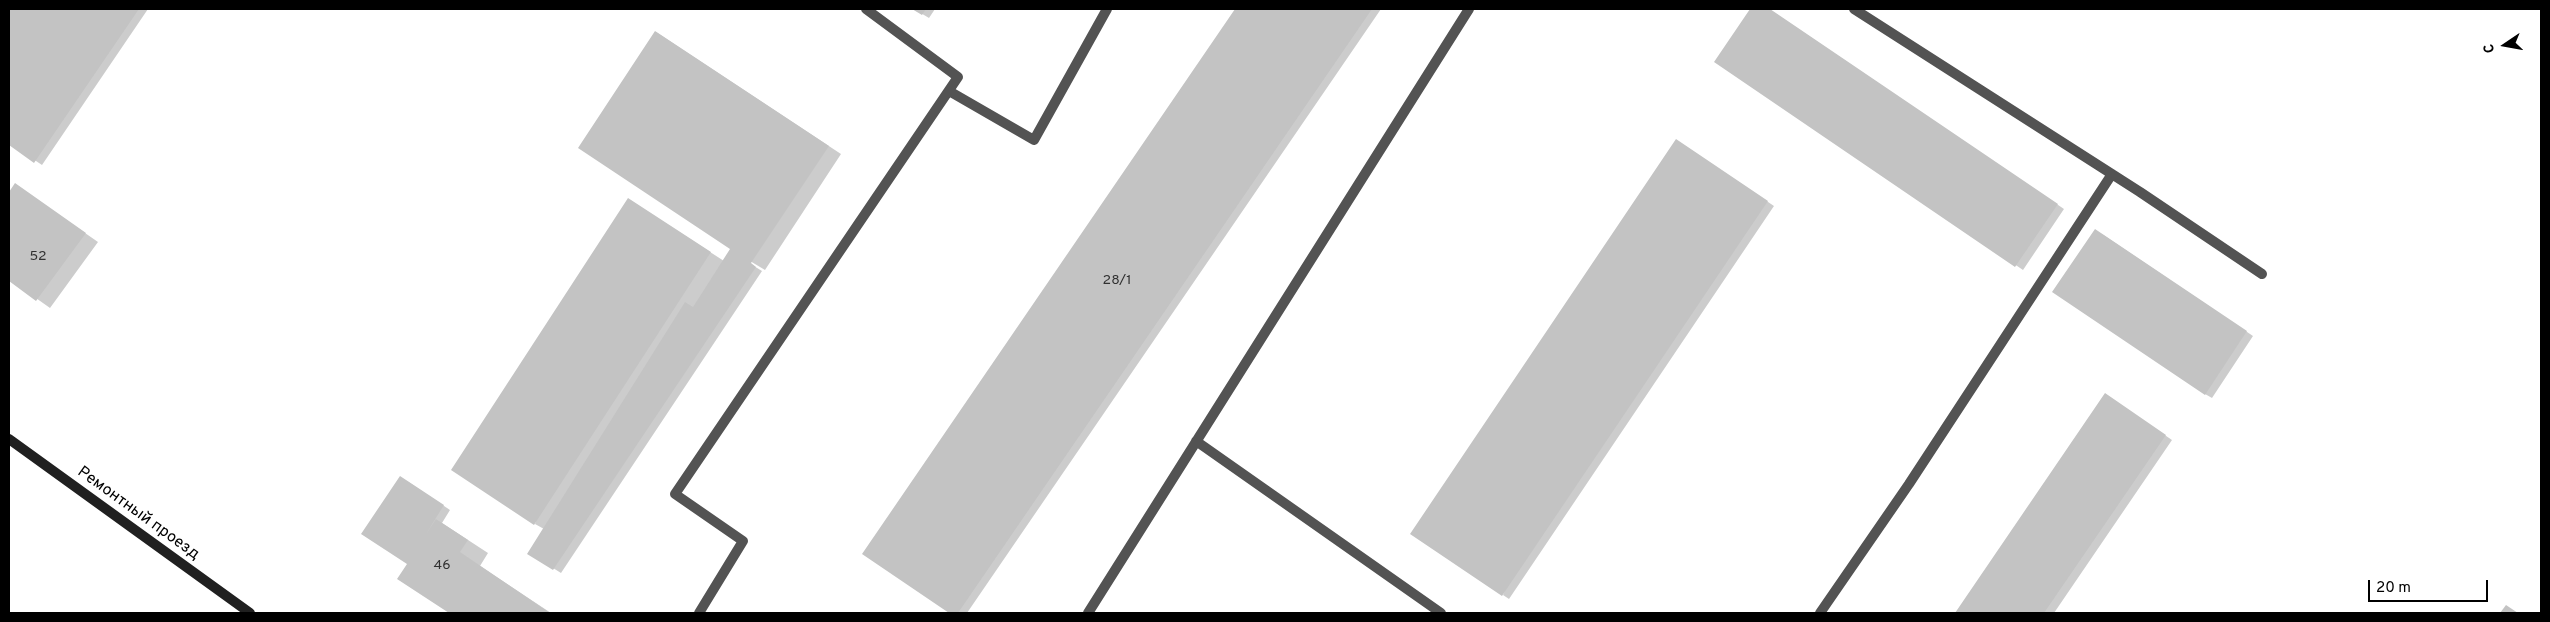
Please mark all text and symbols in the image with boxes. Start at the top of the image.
north arrow [2480,20,2530,70]
text: С [2481,42,2499,54]
house number: 52 [29,249,47,265]
house number: 28/1 [1103,273,1131,289]
street label: Ремонтный проезд [73,463,203,565]
house number: 46 [433,558,451,574]
scale bar [2370,570,2490,602]
text: 20 m [2376,579,2411,598]

